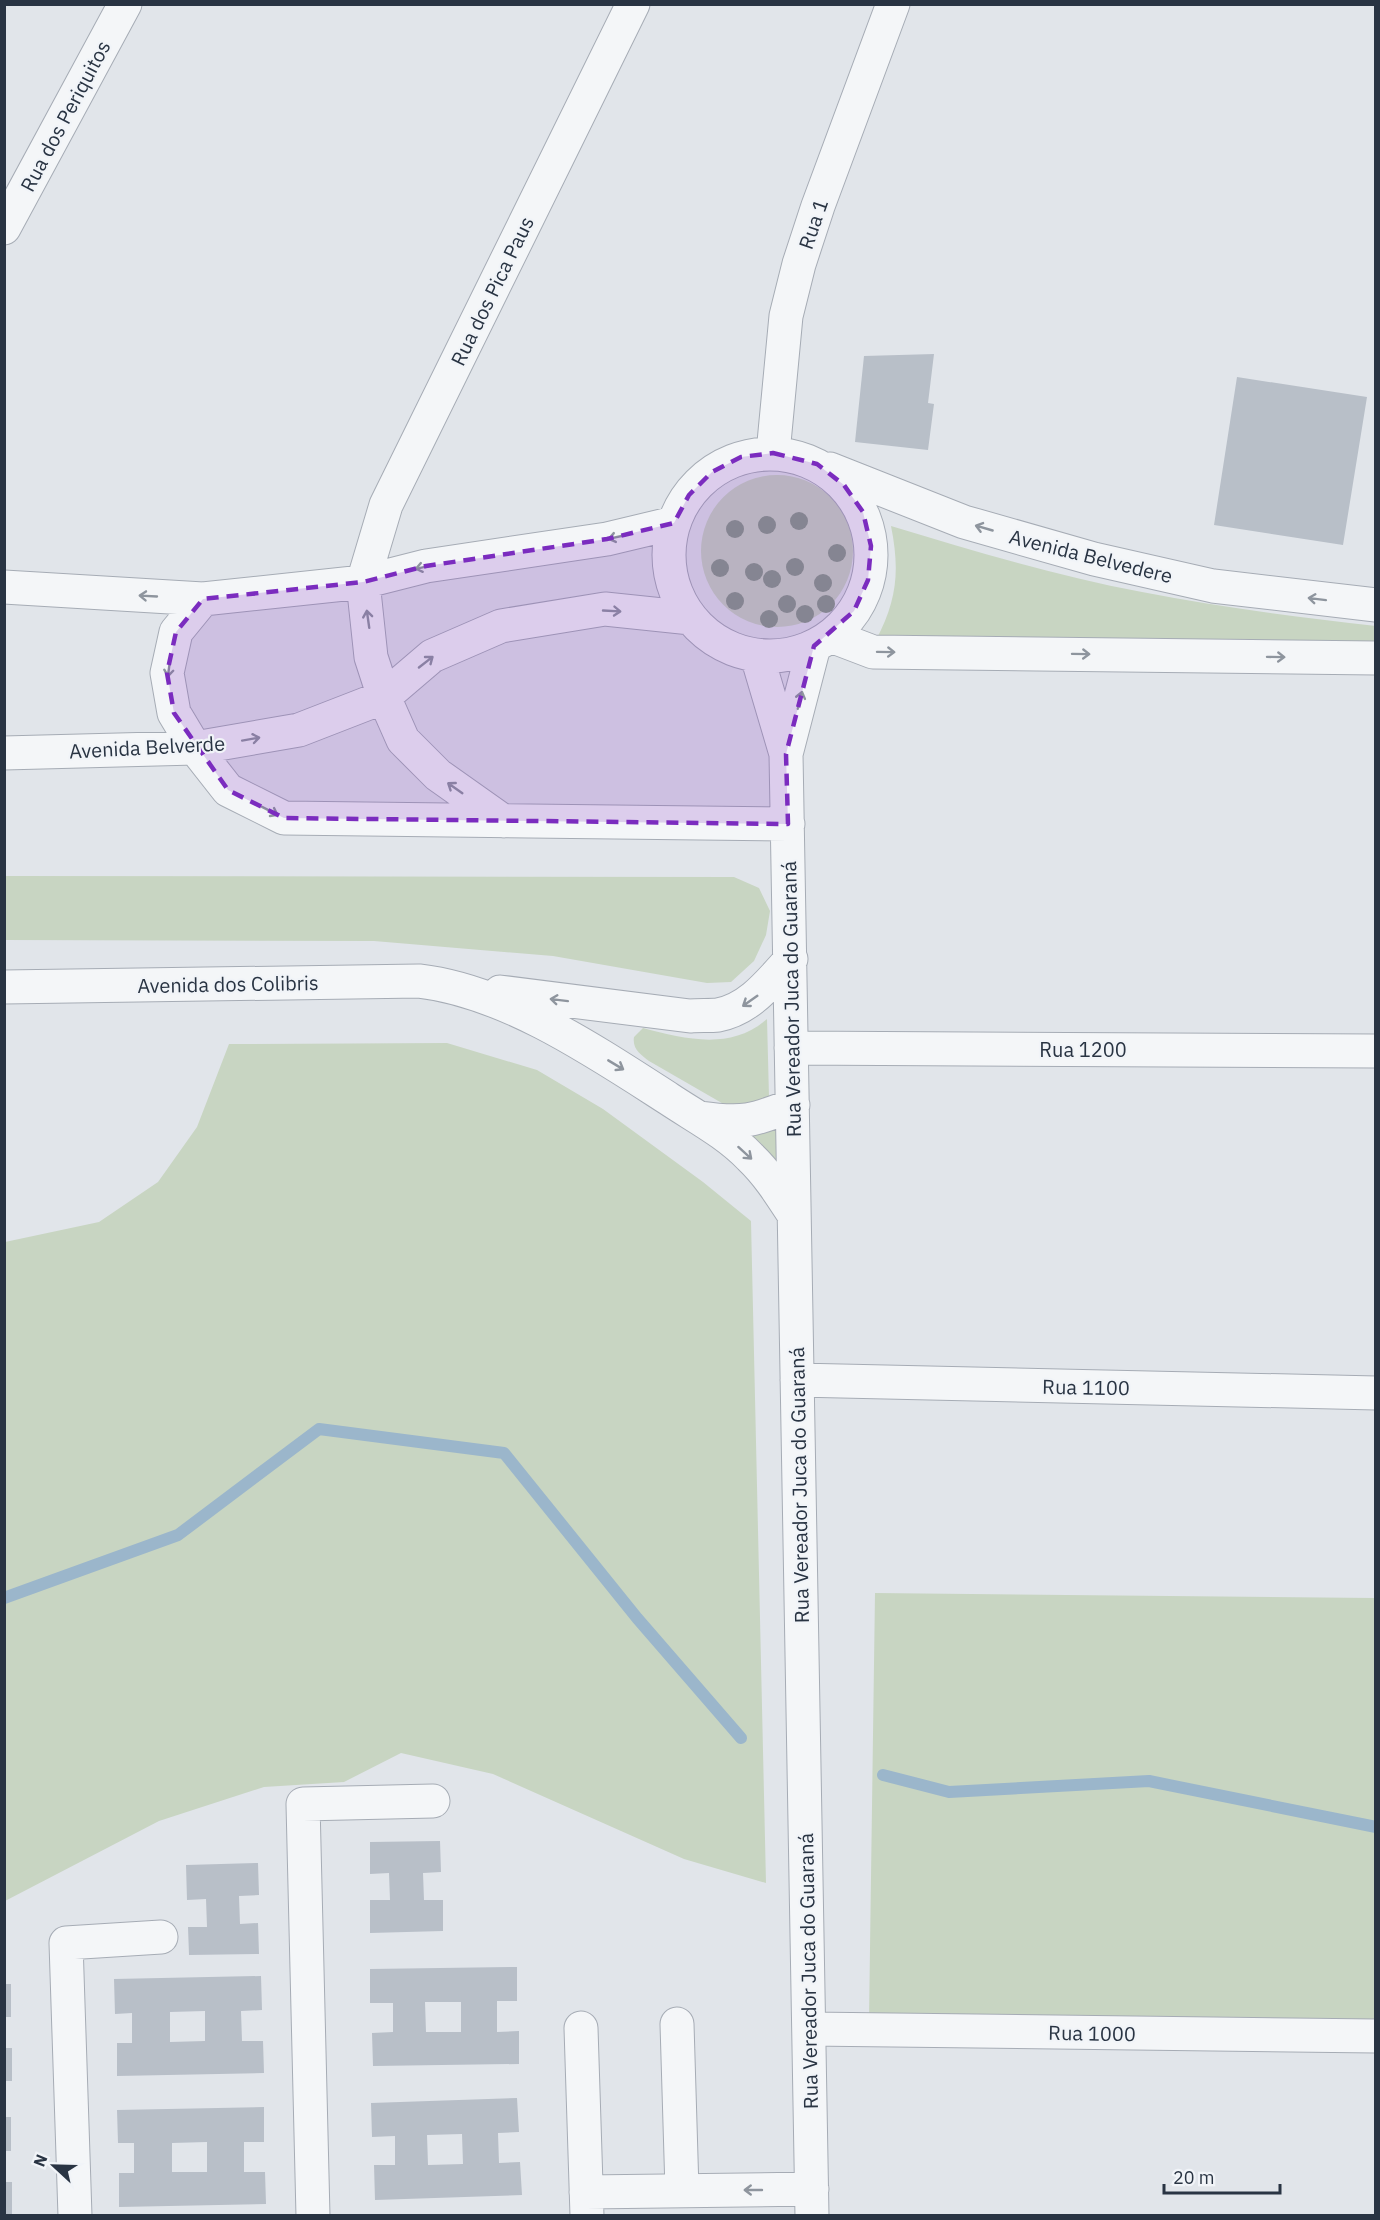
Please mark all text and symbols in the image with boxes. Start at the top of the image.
street label: Rua dos Periquitos [14,36,116,196]
street label: Rua 1 [792,195,834,253]
street label: Rua dos Pica Paus [444,212,540,370]
one-way arrow [974,522,993,533]
street label: Avenida Belvedere [1007,523,1175,589]
one-way arrow [608,531,627,543]
one-way arrow [415,561,434,573]
one-way arrow [139,591,159,602]
one-way arrow [1308,593,1328,604]
one-way arrow [601,605,621,616]
one-way arrow [363,610,374,630]
one-way arrow [876,646,896,658]
one-way arrow [1071,649,1091,660]
one-way arrow [1266,651,1286,663]
one-way arrow [418,655,434,668]
one-way arrow [163,658,174,678]
one-way arrow [794,691,806,710]
street label: Avenida Belverde [68,729,226,765]
one-way arrow [241,733,260,744]
one-way arrow [448,782,464,794]
one-way arrow [261,806,279,818]
street label: Rua Vereador Juca do Guaraná [775,860,807,1137]
street label: Avenida dos Colibris [137,969,319,999]
one-way arrow [550,994,569,1005]
one-way arrow [742,995,758,1007]
street label: Rua 1200 [1039,1036,1127,1063]
one-way arrow [608,1059,625,1072]
one-way arrow [737,1146,752,1160]
street label: Rua Vereador Juca do Guaraná [783,1346,815,1623]
street label: Rua 1100 [1042,1373,1130,1401]
street label: Rua Vereador Juca do Guaraná [792,1832,824,2109]
street label: Rua 1000 [1048,2019,1136,2047]
north arrow [24,2136,84,2196]
text: N [29,2151,52,2170]
scale bar [1164,2157,1280,2195]
text: 20 m [1173,2166,1215,2189]
one-way arrow [744,2184,764,2196]

